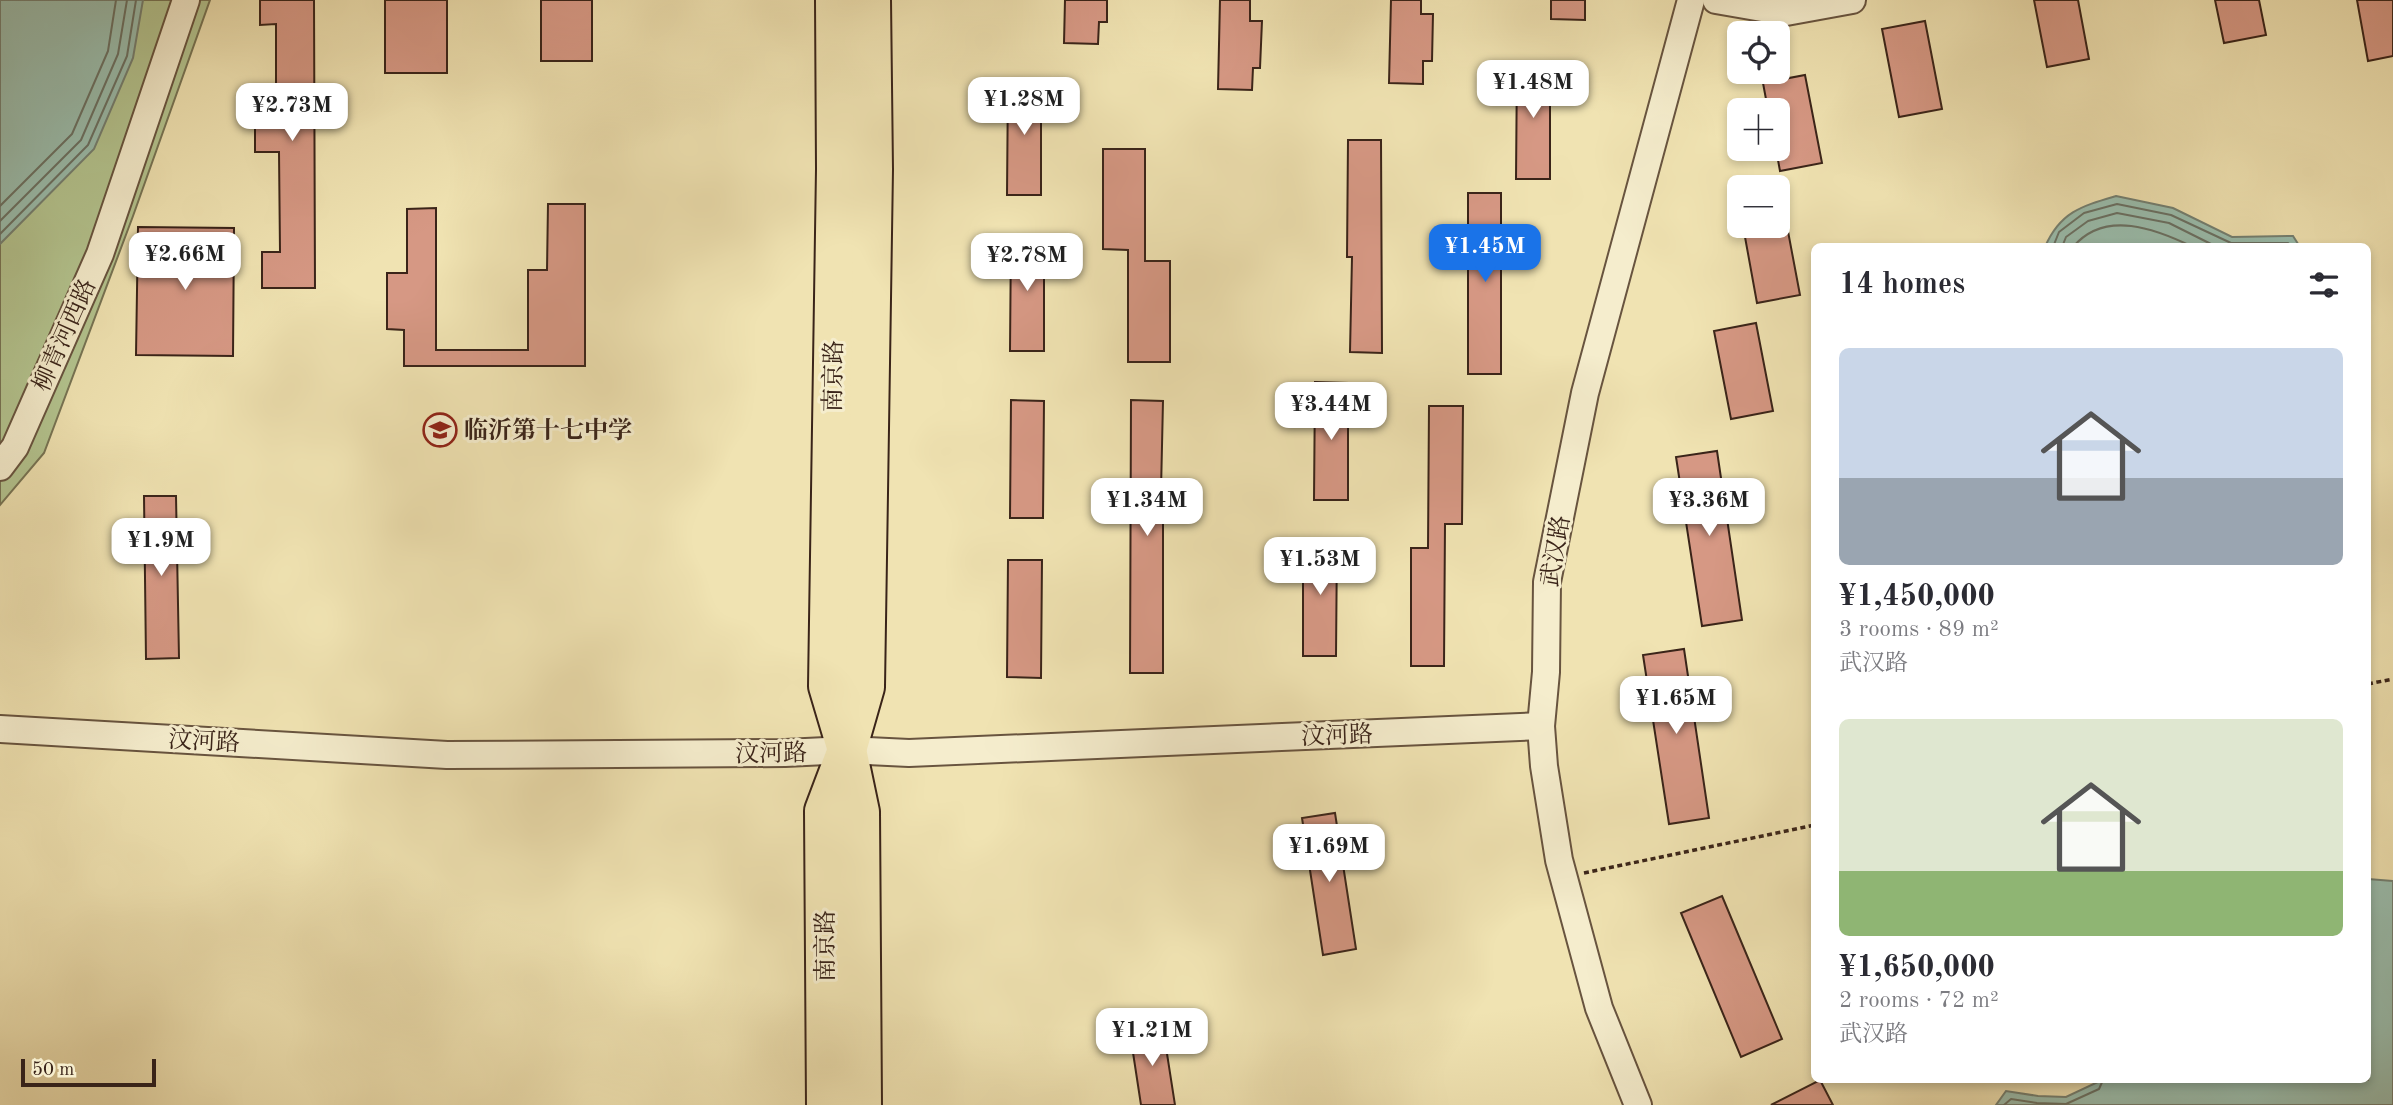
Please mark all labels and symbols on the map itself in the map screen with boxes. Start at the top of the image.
pin: ¥1.48M [1476,60,1590,120]
pin: ¥1.28M [967,78,1081,137]
pin: ¥2.73M [235,83,349,143]
pin: ¥1.45M [1428,224,1542,284]
pin: ¥2.66M [128,232,242,292]
pin: ¥2.78M [970,233,1084,293]
street label: 柳青河西路 [28,275,101,396]
street label: 南京路 [819,340,848,412]
pin: ¥3.44M [1274,382,1388,442]
school or university icon: 临沂第十七中学 [421,411,459,449]
place label: 临沂第十七中学 [464,417,632,444]
pin: ¥1.34M [1090,478,1204,538]
pin: ¥3.36M [1652,478,1766,538]
street label: 武汉路 [1536,513,1575,589]
pin: ¥1.9M [112,518,210,578]
pin: ¥1.53M [1263,538,1377,597]
pin: ¥1.65M [1619,676,1733,736]
street label: 汶河路 [1301,721,1373,750]
street label: 汶河路 [167,726,241,757]
street label: 汶河路 [735,739,807,768]
pin: ¥1.69M [1272,824,1386,884]
street label: 南京路 [812,910,839,982]
pin: ¥1.21M [1095,1009,1209,1068]
scale bar [21,1056,156,1088]

